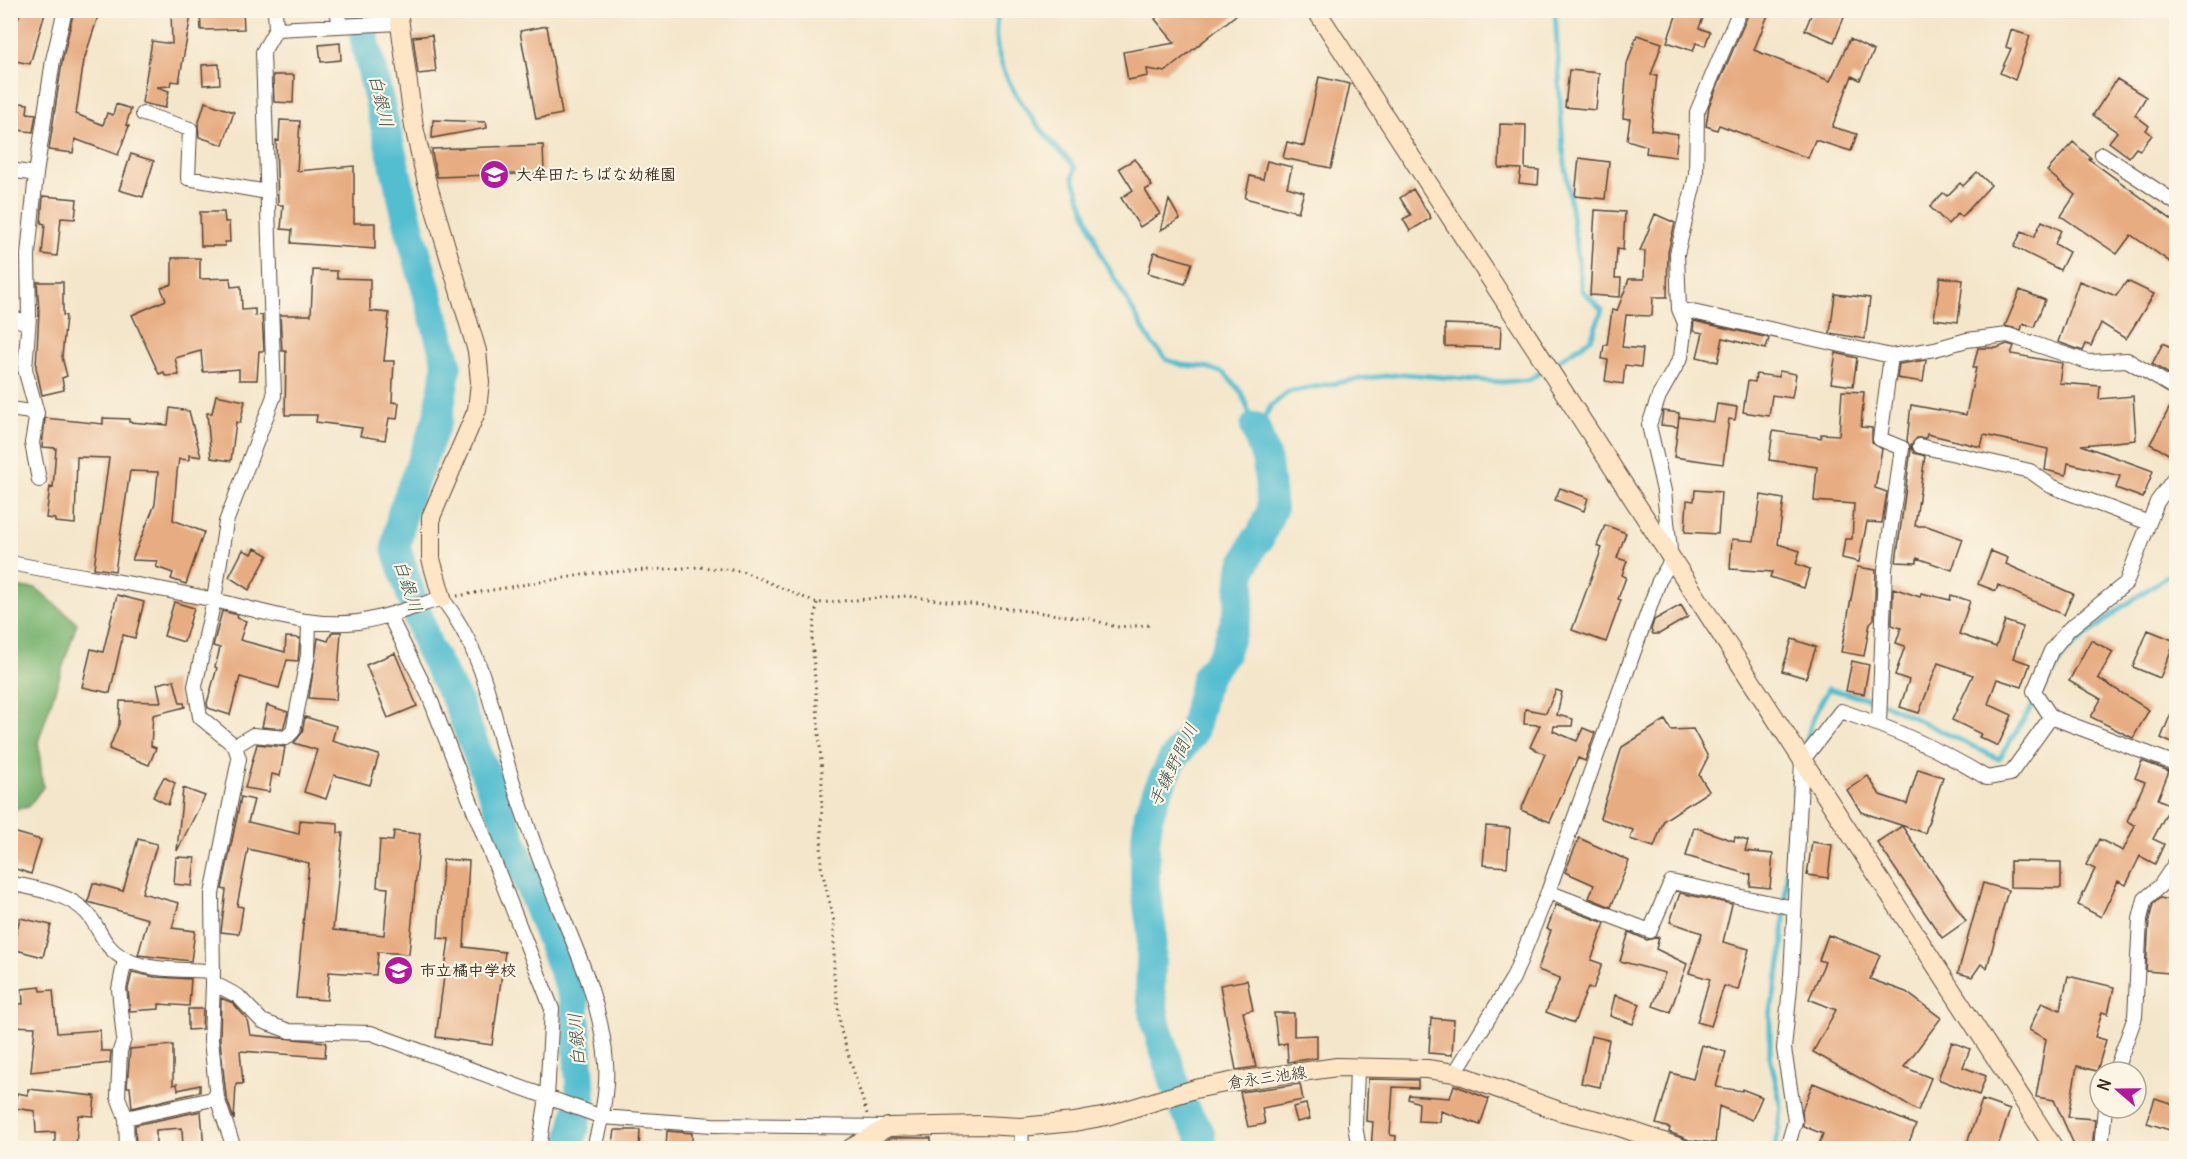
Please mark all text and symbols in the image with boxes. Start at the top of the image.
water label: 白銀川 [364,72,399,130]
school or university icon: 大牟田たちばな幼稚園 [479,158,511,190]
place label: 大牟田たちばな幼稚園 [516,164,676,184]
water label: 白銀川 [389,557,428,615]
water label: 手鎌野間川 [1142,719,1203,810]
school or university icon: 市立橘中学校 [383,954,415,986]
place label: 市立橘中学校 [420,960,516,980]
water label: 白銀川 [563,1012,590,1068]
north arrow [2088,1060,2148,1120]
street label: 倉永三池線 [1226,1062,1308,1092]
text: N [2093,1076,2115,1093]

